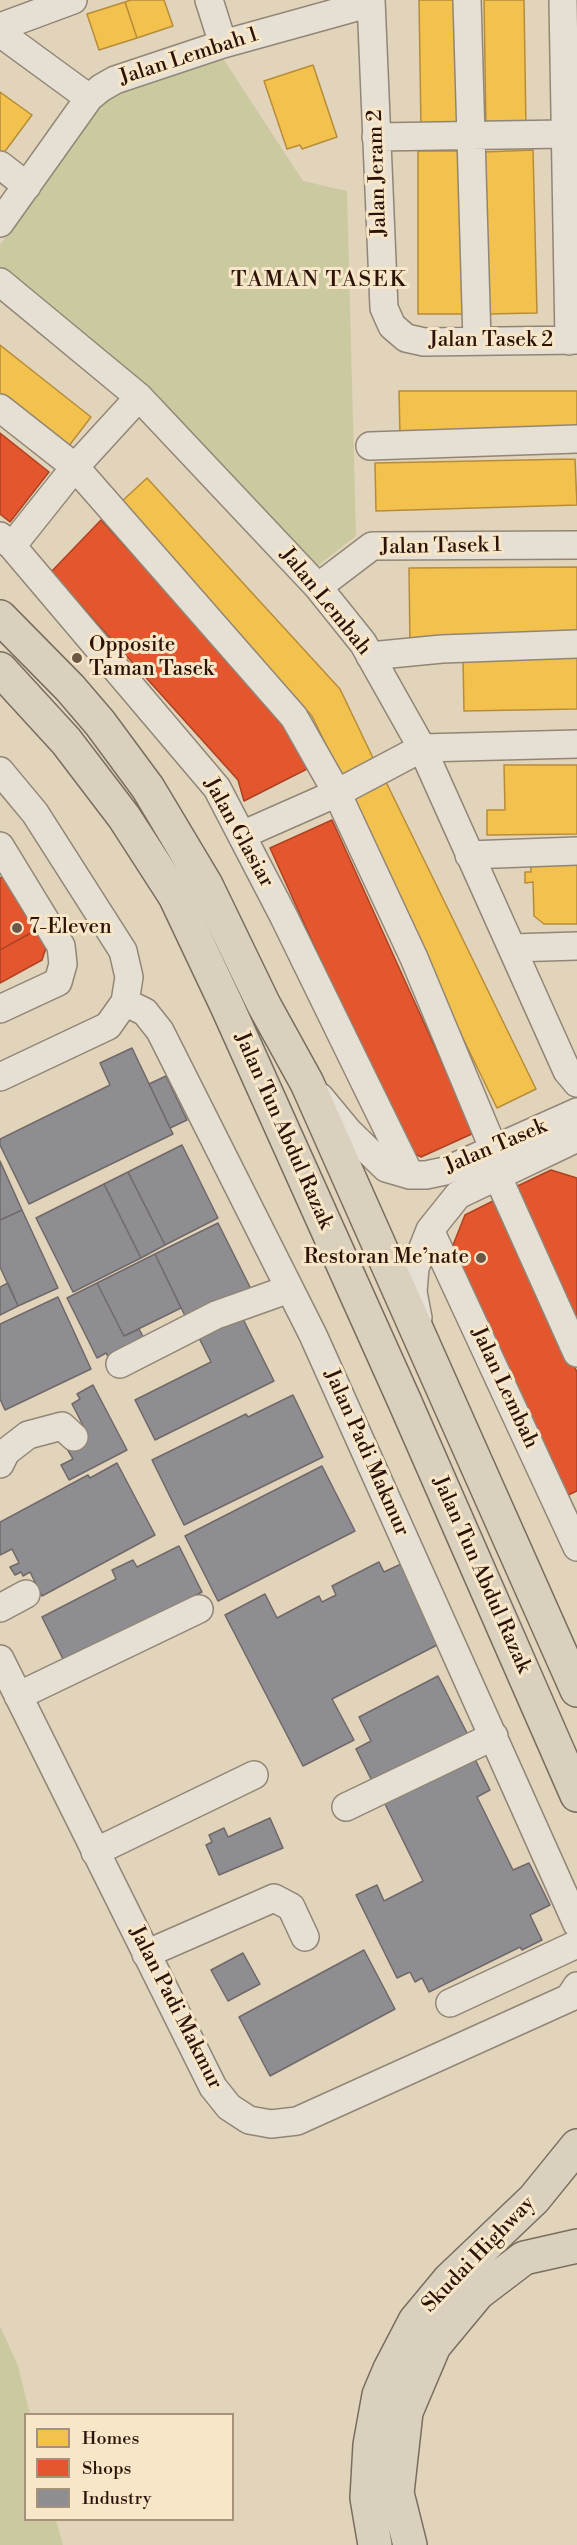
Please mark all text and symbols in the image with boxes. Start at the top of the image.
street label: Jalan Lembah 1 [116,23,262,91]
street label: Jalan Jeram 2 [363,109,393,237]
district label: TAMAN TASEK [231,268,407,294]
street label: Jalan Tasek 2 [429,328,553,354]
street label: Jalan Tasek 1 [380,533,502,561]
street label: Jalan Lembah [274,543,376,661]
place label: Opposite Taman Tasek [89,633,214,683]
marker: Opposite Taman Tasek [70,651,84,665]
street label: Jalan Glasiar [198,774,278,892]
place label: 7-Eleven [29,915,112,941]
marker: 7-Eleven [10,921,24,935]
street label: Jalan Tun Abdul Razak [228,1029,338,1233]
street label: Jalan Tasek [441,1114,551,1180]
place label: Restoran Me’nate [304,1245,469,1271]
marker: Restoran Me’nate [474,1251,488,1265]
street label: Jalan Lembah [465,1323,543,1453]
street label: Jalan Padi Makmur [318,1366,414,1540]
street label: Jalan Tun Abdul Razak [426,1473,536,1677]
street label: Jalan Padi Makmur [123,1922,227,2094]
street label: Skudai Highway [417,2192,541,2318]
legend [24,2413,234,2521]
text: Homes [82,2427,139,2450]
text: Shops [82,2457,131,2480]
text: Industry [82,2487,152,2510]

